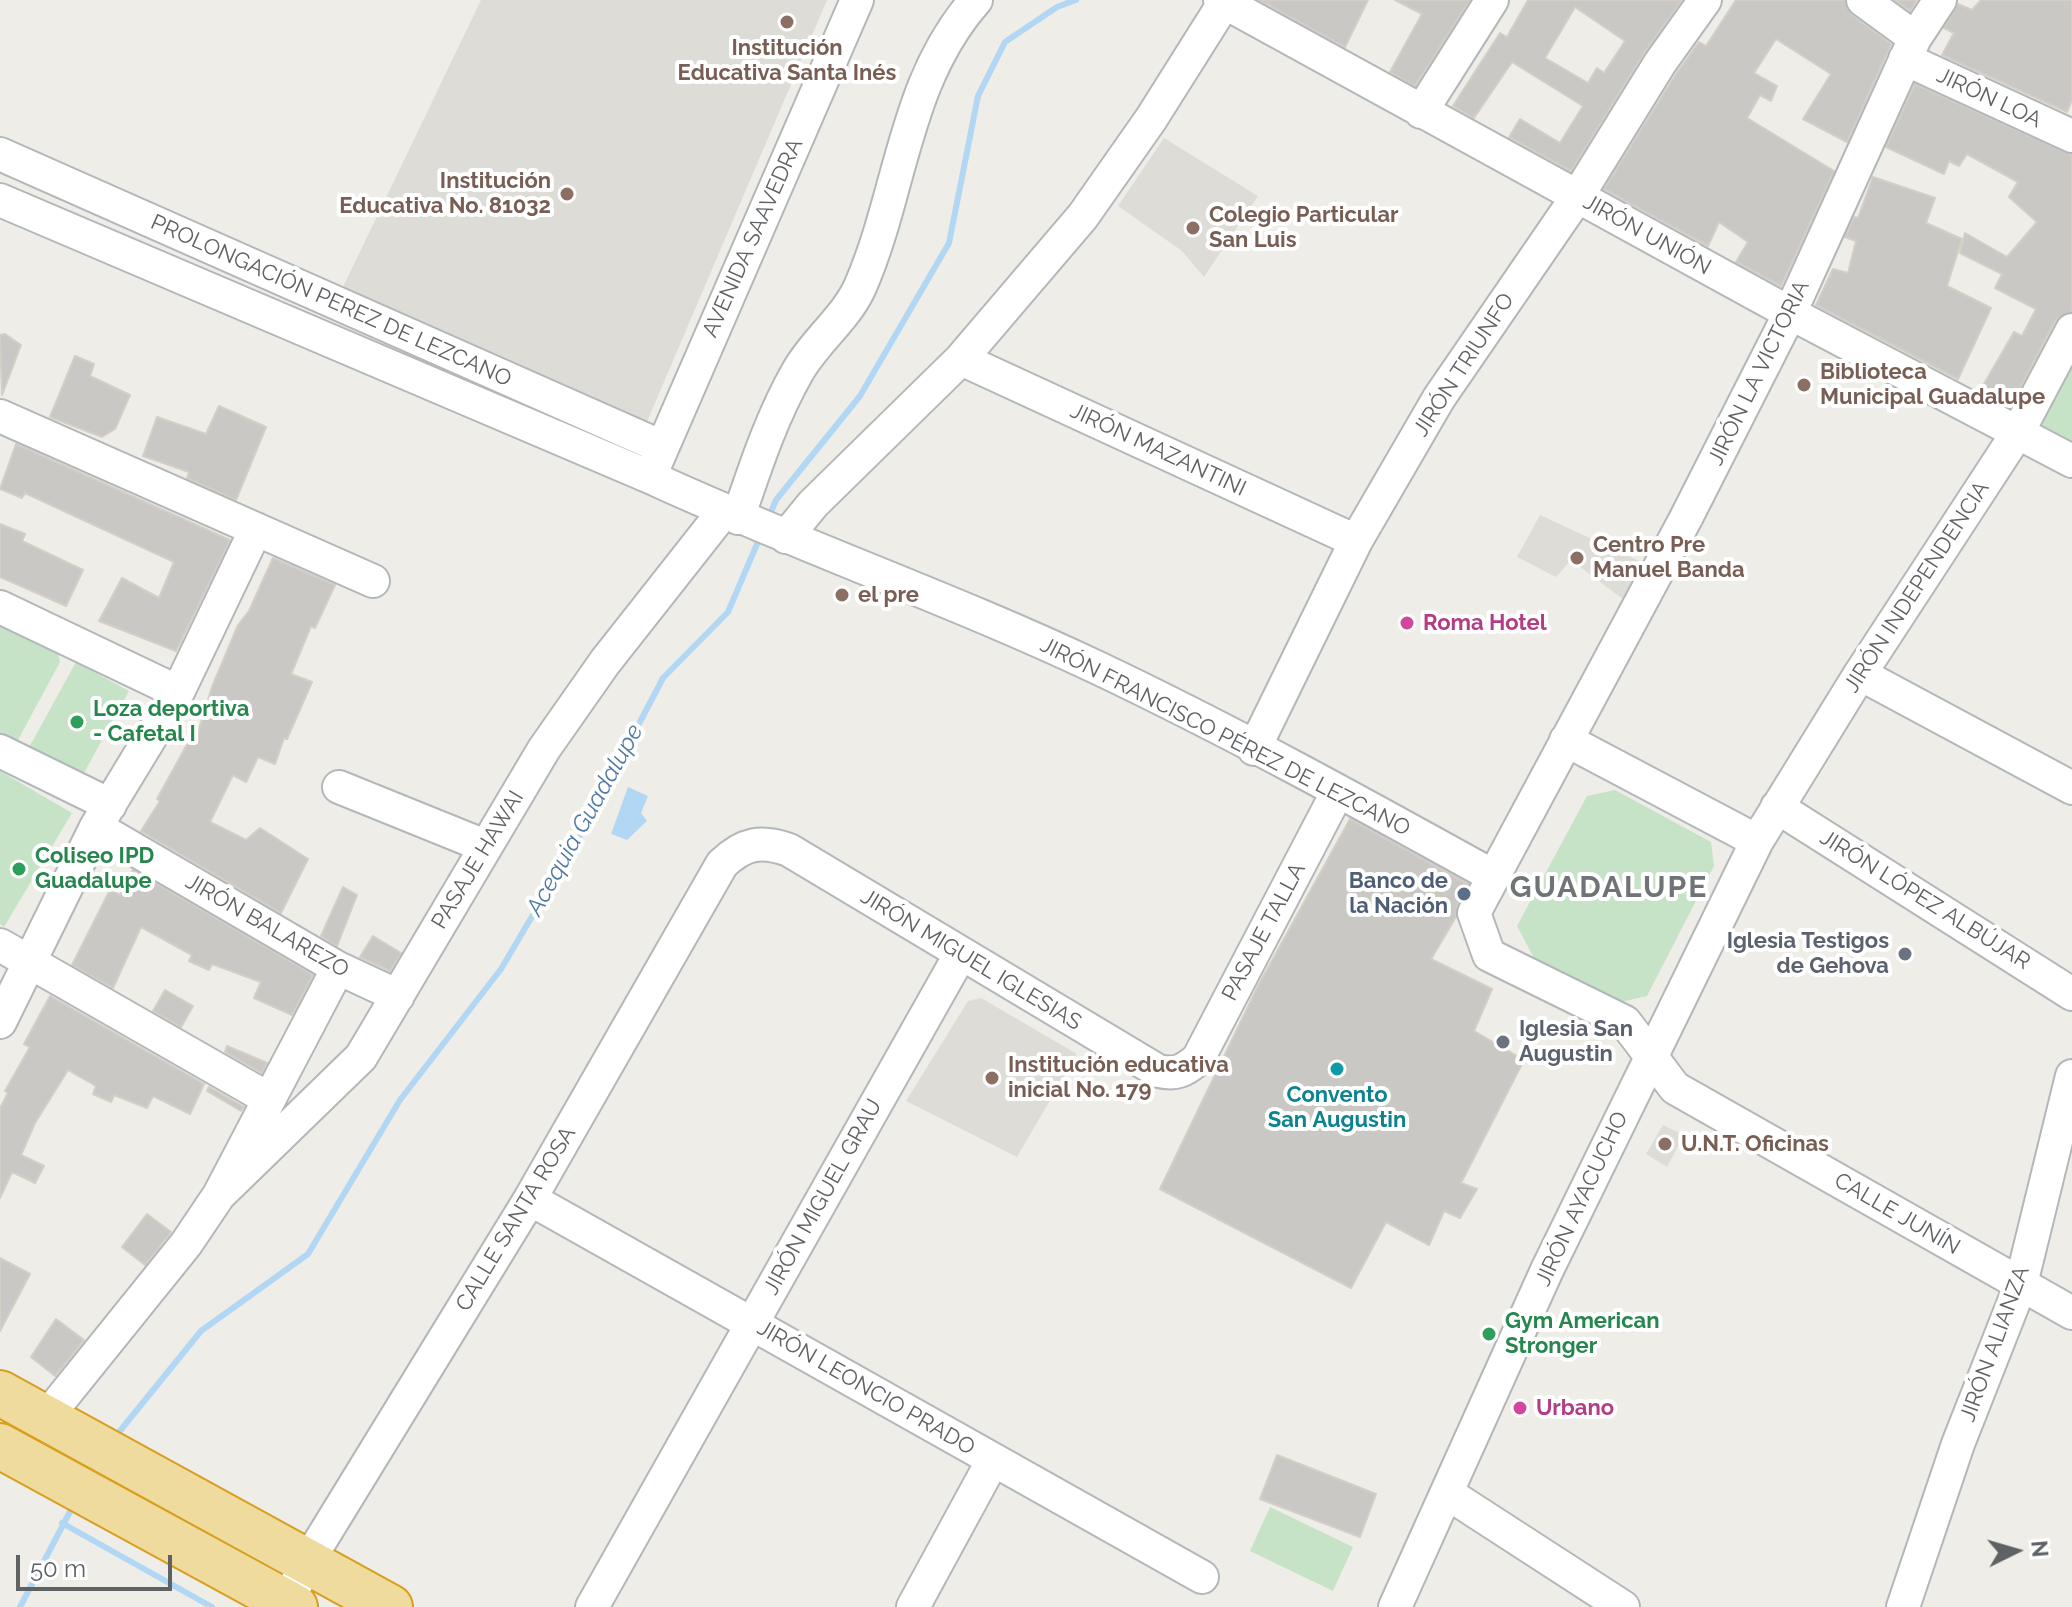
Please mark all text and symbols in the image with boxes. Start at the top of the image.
marker: Institución Educativa Santa Inés [778,13,796,31]
place label: Institución Educativa Santa Inés [678,35,896,86]
street label: JIRÓN LOA [1932,62,2046,134]
street label: AVENIDA SAAVEDRA [697,135,809,341]
place label: Institución Educativa No. 81032 [339,168,551,220]
marker: Institución Educativa No. 81032 [558,185,576,203]
street label: JIRÓN UNIÓN [1578,189,1716,281]
place label: Colegio Particular San Luis [1209,202,1399,254]
street label: PROLONGACIÓN PEREZ DE LEZCANO [147,209,515,393]
marker: Colegio Particular San Luis [1184,219,1202,237]
street label: JIRÓN LA VICTORIA [1703,276,1815,470]
street label: JIRÓN TRIUNFO [1408,288,1520,442]
place label: Biblioteca Municipal Guadalupe [1820,359,2045,410]
marker: Biblioteca Municipal Guadalupe [1795,376,1813,394]
street label: JIRÓN MAZANTINI [1066,398,1250,502]
street label: JIRÓN INDEPENDENCIA [1839,476,1995,698]
place label: Centro Pre Manuel Banda [1593,532,1745,584]
marker: Centro Pre Manuel Banda [1568,549,1586,567]
place label: el pre [858,582,919,608]
marker: el pre [833,586,851,604]
place label: Roma Hotel [1423,610,1547,636]
marker: Roma Hotel [1398,614,1416,632]
street label: JIRÓN FRANCISCO PÉREZ DE LEZCANO [1036,632,1414,842]
place label: Loza deportiva - Cafetal I [93,696,249,748]
marker: Loza deportiva - Cafetal I [68,713,86,731]
water label: Acequia Guadalupe [520,719,650,921]
street label: PASAJE HAWAI [426,786,530,934]
street label: JIRÓN LÓPEZ ALBÚJAR [1815,825,2035,975]
place label: Coliseo IPD Guadalupe [35,843,154,894]
street label: PASAJE TALLA [1217,859,1311,1005]
marker: Coliseo IPD Guadalupe [10,860,28,878]
place label: Banco de la Nación [1349,868,1448,920]
street label: JIRÓN BALAREZO [181,869,353,983]
district label: GUADALUPE [1510,870,1708,906]
street label: JIRÓN MIGUEL IGLESIAS [856,884,1086,1036]
marker: Banco de la Nación [1455,885,1473,903]
place label: Iglesia Testigos de Gehova [1727,928,1889,980]
marker: Iglesia Testigos de Gehova [1896,945,1914,963]
place label: Iglesia San Augustin [1519,1016,1633,1068]
marker: Iglesia San Augustin [1494,1033,1512,1051]
place label: Institución educativa inicial No. 179 [1008,1052,1229,1104]
marker: Convento San Augustin [1328,1060,1346,1078]
marker: Institución educativa inicial No. 179 [983,1069,1001,1087]
place label: Convento San Augustin [1268,1082,1406,1134]
street label: JIRÓN MIGUEL GRAU [758,1095,888,1299]
street label: JIRÓN AYACUCHO [1530,1108,1634,1290]
street label: CALLE SANTA ROSA [450,1122,582,1316]
place label: U.N.T. Oficinas [1681,1131,1829,1157]
marker: U.N.T. Oficinas [1656,1135,1674,1153]
street label: CALLE JUNÍN [1829,1167,1965,1261]
street label: JIRÓN ALIANZA [1955,1263,2035,1425]
place label: Gym American Stronger [1505,1308,1659,1360]
street label: JIRÓN LEONCIO PRADO [753,1315,979,1461]
marker: Gym American Stronger [1480,1325,1498,1343]
place label: Urbano [1536,1395,1614,1421]
marker: Urbano [1511,1399,1529,1417]
north arrow [1976,1511,2056,1591]
scale bar [20,1539,176,1589]
text: N [2026,1539,2054,1558]
text: 50 m [30,1554,86,1583]

